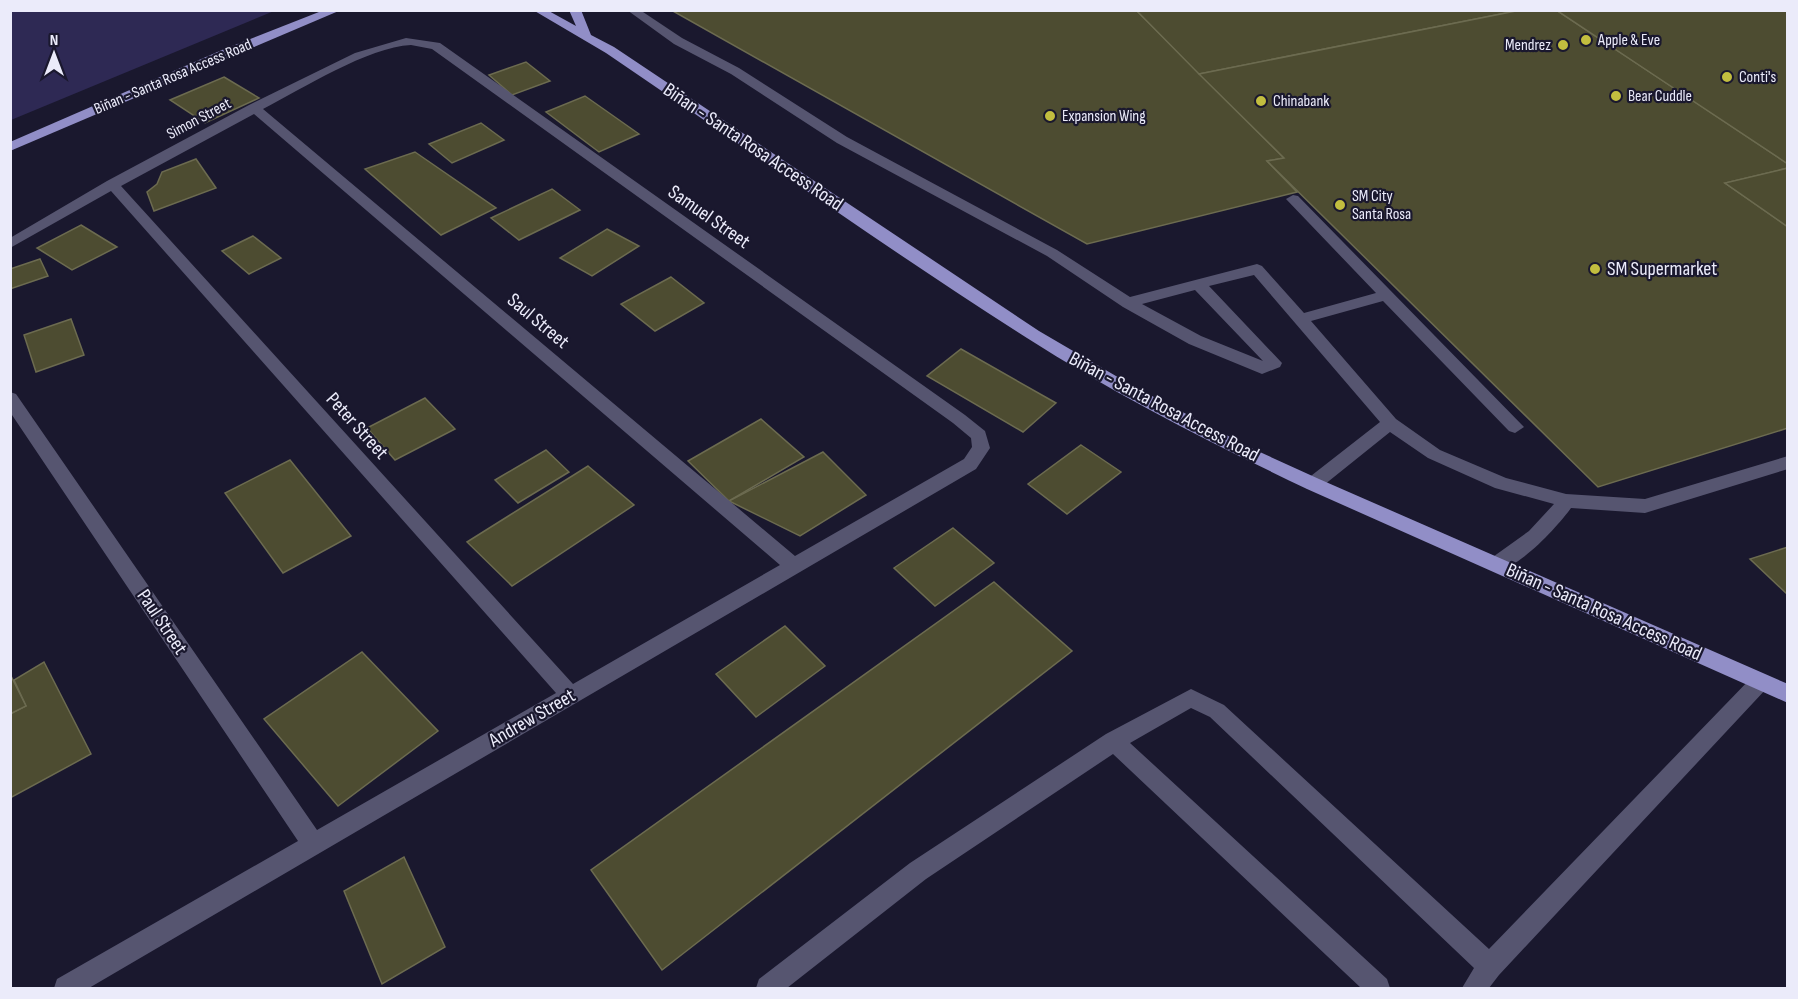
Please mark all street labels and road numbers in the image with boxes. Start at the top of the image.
street label: Biñan - Santa Rosa Access Road [91,35,255,119]
street label: Biñan - Santa Rosa Access Road [659,78,847,216]
street label: Simon Street [164,94,234,144]
street label: Samuel Street [663,180,755,254]
street label: Saul Street [502,288,574,354]
street label: Biñan - Santa Rosa Access Road [1065,347,1263,467]
street label: Peter Street [321,388,393,464]
street label: Biñan - Santa Rosa Access Road [1502,558,1706,666]
street label: Paul Street [132,585,192,659]
street label: Andrew Street [484,684,580,753]

